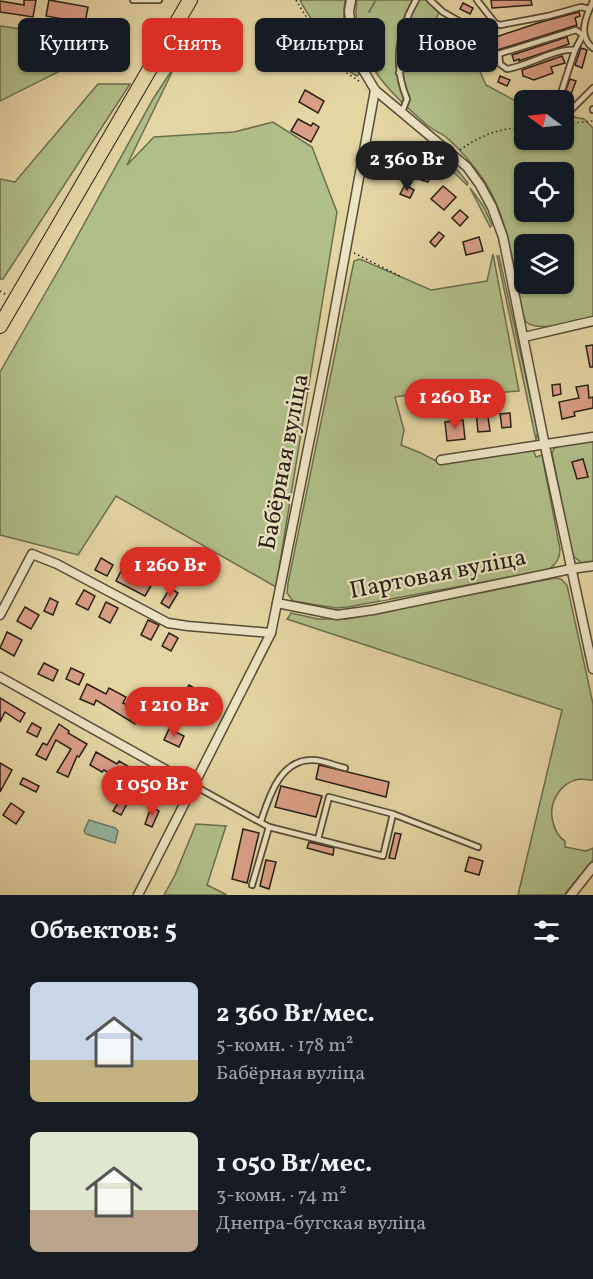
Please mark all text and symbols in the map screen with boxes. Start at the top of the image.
chip: Купить [18,18,130,72]
chip: Снять [142,18,243,72]
chip: Фильтры [255,18,385,72]
chip: Новое [397,18,498,72]
north arrow [514,90,574,150]
map controls [514,90,574,294]
pin: 2 360 Br [345,141,469,192]
text: 2 360 Br [370,146,444,174]
button: locate [514,162,574,222]
button: layers [514,234,574,294]
street label: Бабёрная вуліца [251,371,319,553]
pin: 1 260 Br [393,379,517,430]
text: 1 260 Br [419,384,491,412]
street label: Партовая вуліца [347,541,529,609]
pin: 1 260 Br [108,547,232,598]
text: 1 260 Br [134,552,206,580]
pin: 1 210 Br [112,687,236,738]
text: 1 210 Br [139,692,209,720]
pin: 1 050 Br [90,766,214,817]
text: 1 050 Br [116,771,188,799]
text: Объектов: 5 [30,913,177,949]
icon: filters [530,915,563,948]
text: 2 360 Br/мес. [216,996,375,1032]
icon: home [78,1006,150,1078]
text: 5-комн. · 178 m² [216,1032,353,1060]
text: Бабёрная вуліца [216,1060,365,1088]
text: 1 050 Br/мес. [216,1146,373,1182]
icon: home [78,1156,150,1228]
text: 3-комн. · 74 m² [216,1182,347,1210]
text: Днепра-бугская вуліца [216,1210,426,1238]

